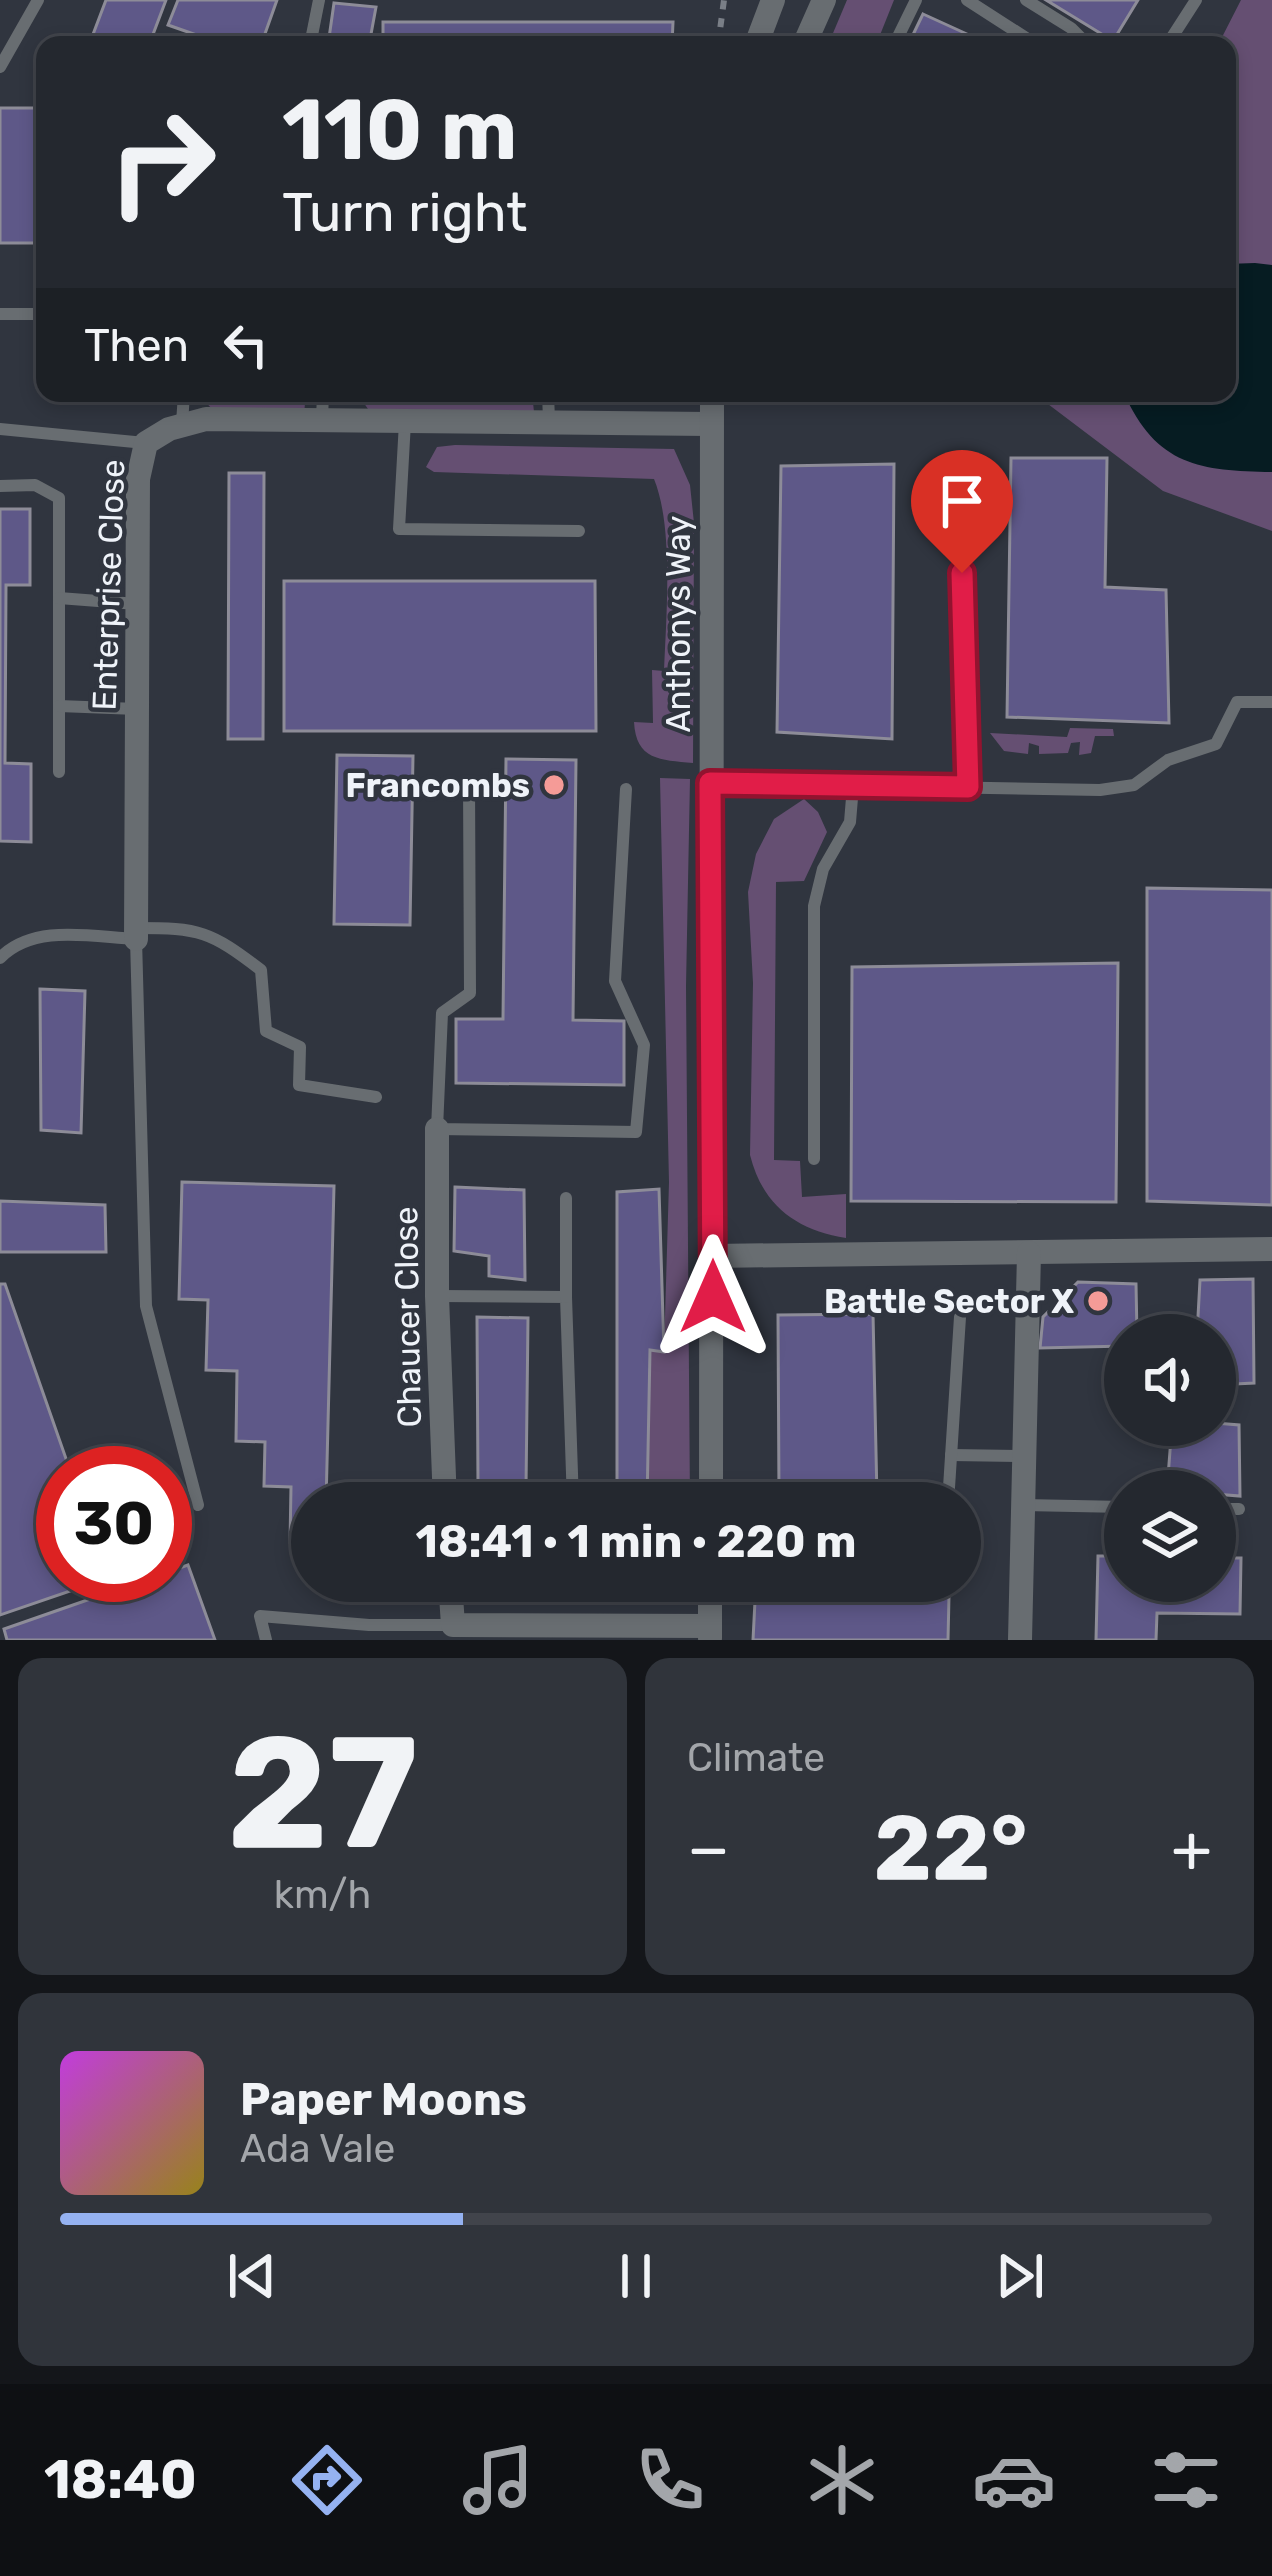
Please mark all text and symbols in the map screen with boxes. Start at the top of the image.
text: 110 m [282,80,517,180]
icon: right [84,84,240,240]
text: Turn right [282,181,527,245]
icon: left [213,312,279,378]
text: Then [84,319,189,372]
pin [911,450,1013,573]
street label: Enterprise Close [85,459,132,711]
icon: arrive [929,468,995,534]
street label: Anthonys Way [659,515,698,733]
place label: Francombs [346,766,530,805]
marker: Francombs [541,772,567,798]
street label: Chaucer Close [386,1206,429,1428]
position arrow [650,1234,776,1360]
place label: Battle Sector X [824,1282,1074,1321]
marker: Battle Sector X [1085,1288,1111,1314]
map controls [1104,1314,1236,1602]
button: sound [1104,1314,1236,1446]
speed limit sign: 30 [36,1446,192,1602]
button: layers [1104,1470,1236,1602]
text: 18:41 · 1 min · 220 m [416,1515,856,1568]
text: 27 [227,1701,418,1886]
text: Climate [687,1735,825,1781]
text: 22° [873,1795,1027,1902]
text: − [687,1809,730,1888]
text: + [1171,1809,1212,1888]
text: km/h [274,1872,371,1918]
text: Paper Moons [240,2073,527,2126]
text: Ada Vale [240,2126,395,2172]
icon: previous [219,2243,285,2309]
icon: pause [603,2243,669,2309]
icon: next [987,2243,1053,2309]
icon: directions [285,2438,369,2522]
icon: music [456,2438,540,2522]
icon: phone [628,2438,712,2522]
icon: climate [800,2438,884,2522]
icon: car [972,2438,1056,2522]
icon: filters [1144,2438,1228,2522]
text: 18:40 [44,2448,197,2512]

